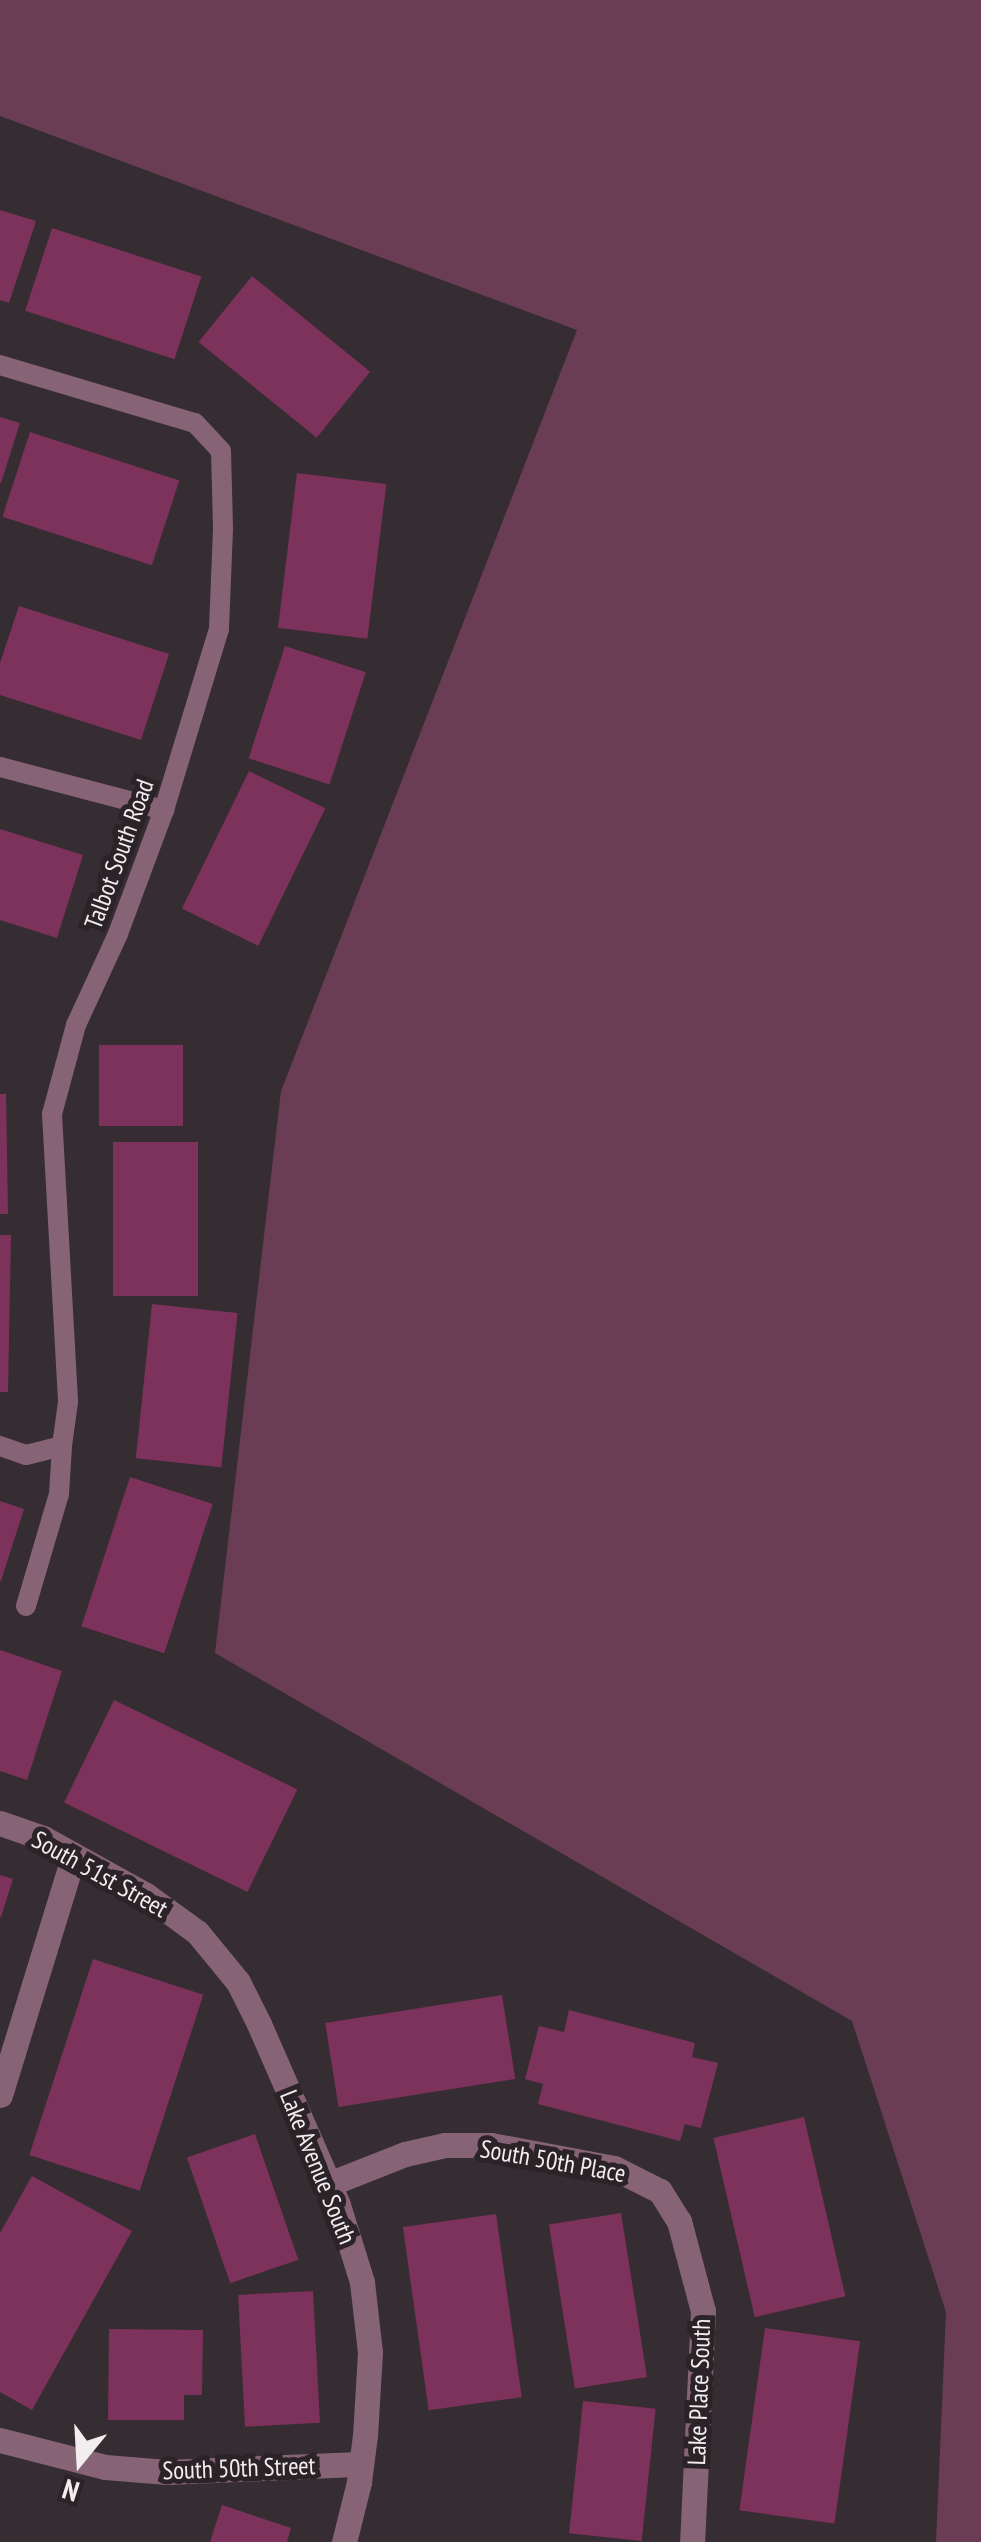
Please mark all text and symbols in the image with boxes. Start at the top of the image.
street label: Talbot South Road [78,775,160,933]
street label: South 51st Street [27,1824,173,1924]
street label: Lake Avenue South [273,2085,363,2249]
street label: South 50th Place [478,2133,628,2189]
street label: Lake Place South [681,2318,717,2466]
north arrow [30,2412,130,2512]
street label: South 50th Street [162,2450,316,2486]
text: N [58,2471,83,2511]

